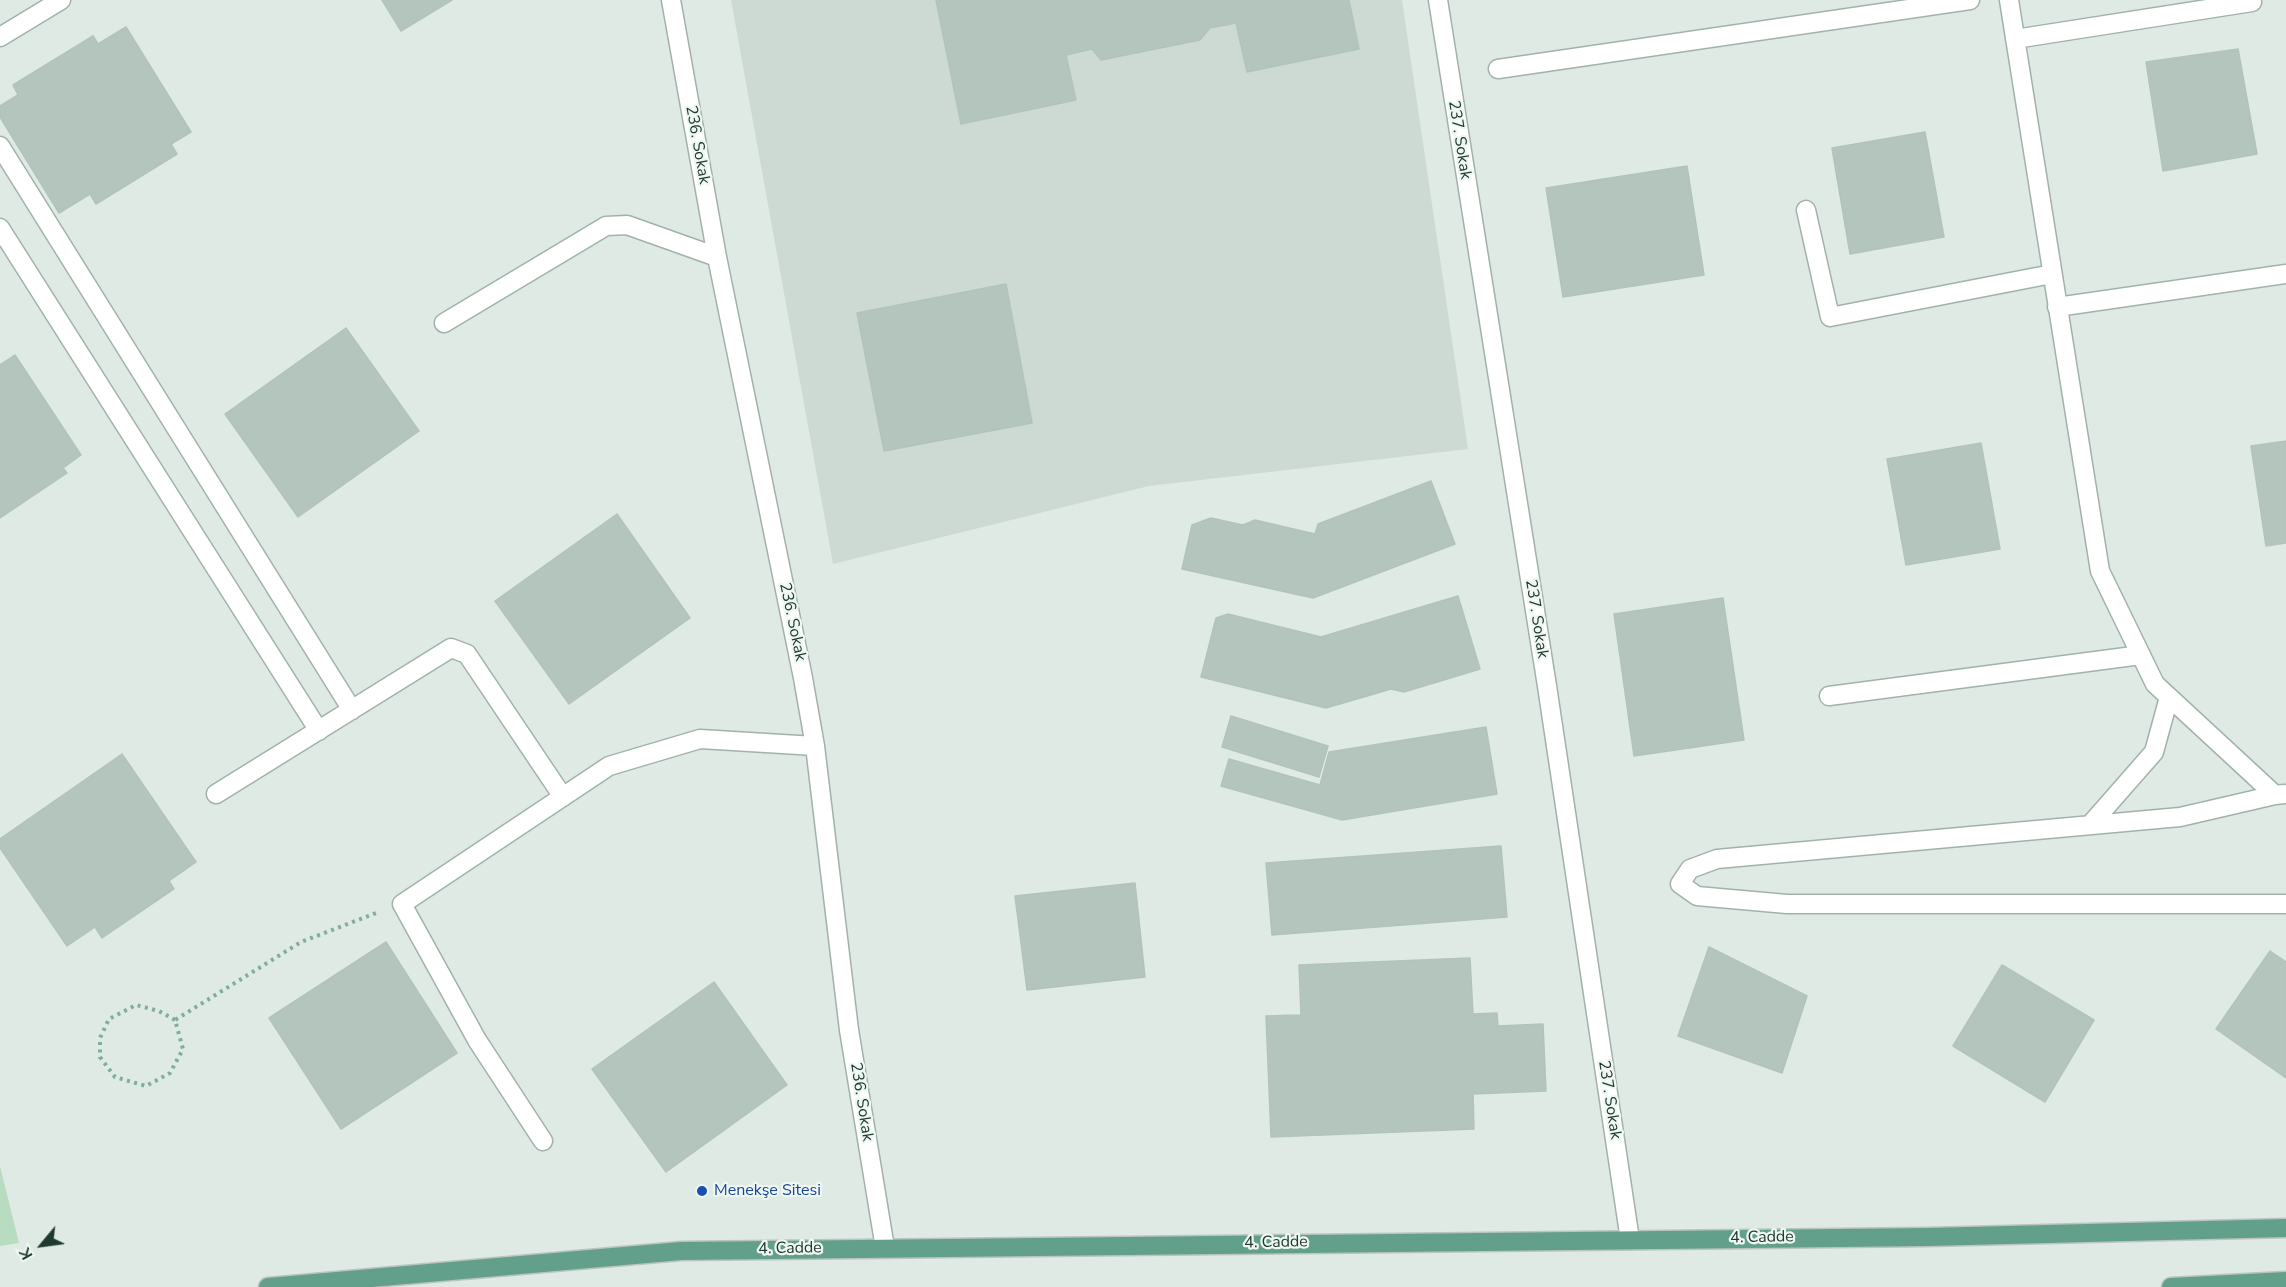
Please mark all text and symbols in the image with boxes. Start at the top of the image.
street label: 237. Sokak [1443,99,1475,181]
street label: 236. Sokak [681,104,713,186]
street label: 237. Sokak [1520,578,1552,660]
street label: 236. Sokak [774,581,810,663]
street label: 237. Sokak [1593,1059,1625,1141]
street label: 236. Sokak [845,1061,877,1143]
place label: Menekşe Sitesi [714,1181,821,1201]
marker: Menekşe Sitesi [695,1184,709,1198]
north arrow [12,1215,72,1275]
street label: 4. Cadde [1730,1228,1794,1248]
street label: 4. Cadde [1244,1233,1308,1253]
street label: 4. Cadde [758,1239,822,1259]
text: K [14,1244,38,1264]

